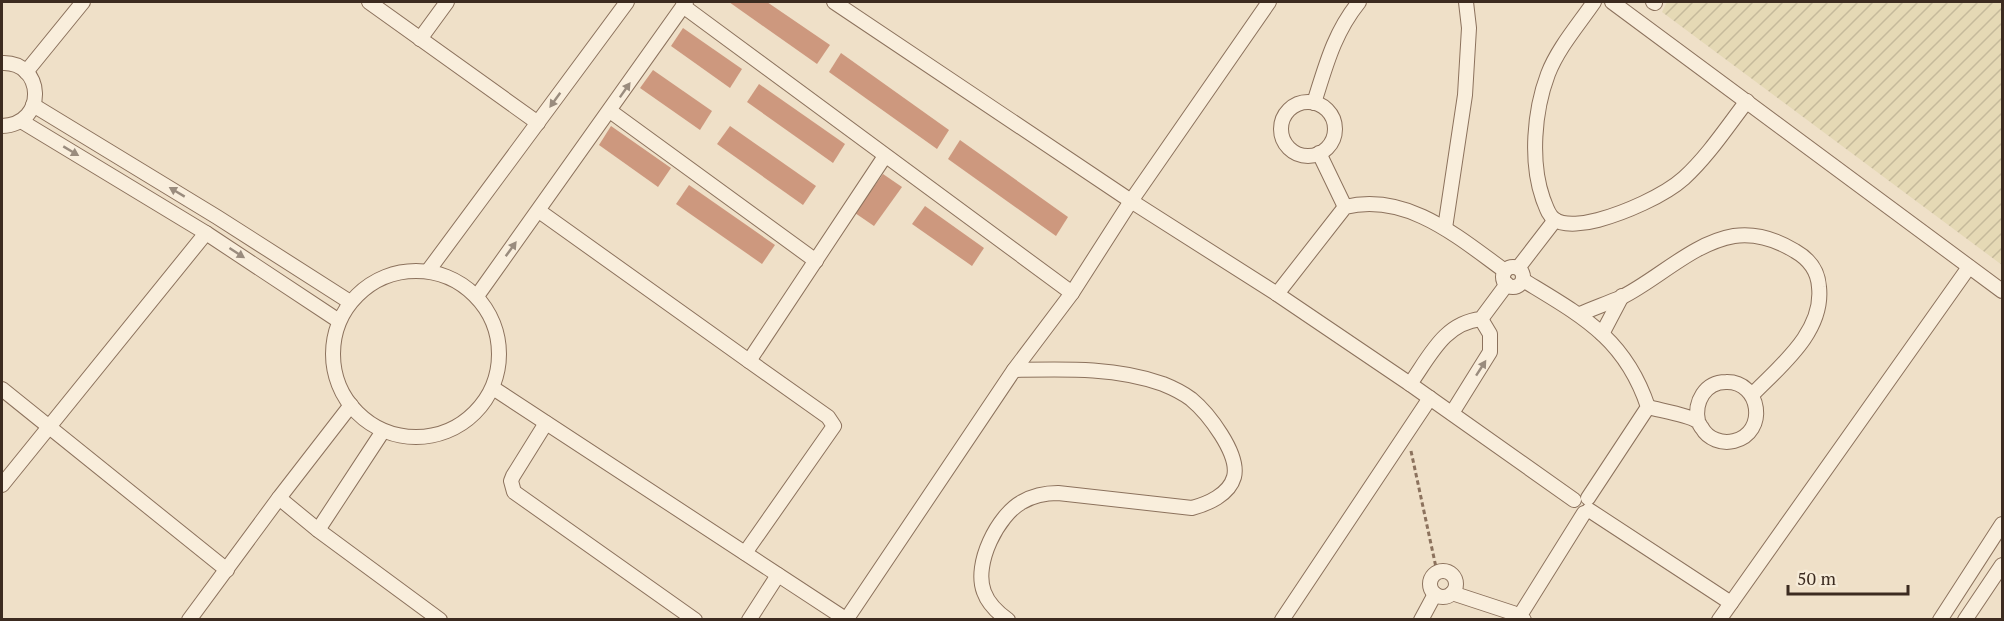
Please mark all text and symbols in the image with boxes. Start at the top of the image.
one-way arrow [619,82,630,98]
one-way arrow [549,91,561,107]
one-way arrow [63,146,80,156]
one-way arrow [169,187,185,198]
one-way arrow [505,241,517,257]
one-way arrow [229,248,245,259]
one-way arrow [1475,360,1486,376]
scale bar [1788,558,1908,596]
text: 50 m [1797,566,1837,590]

